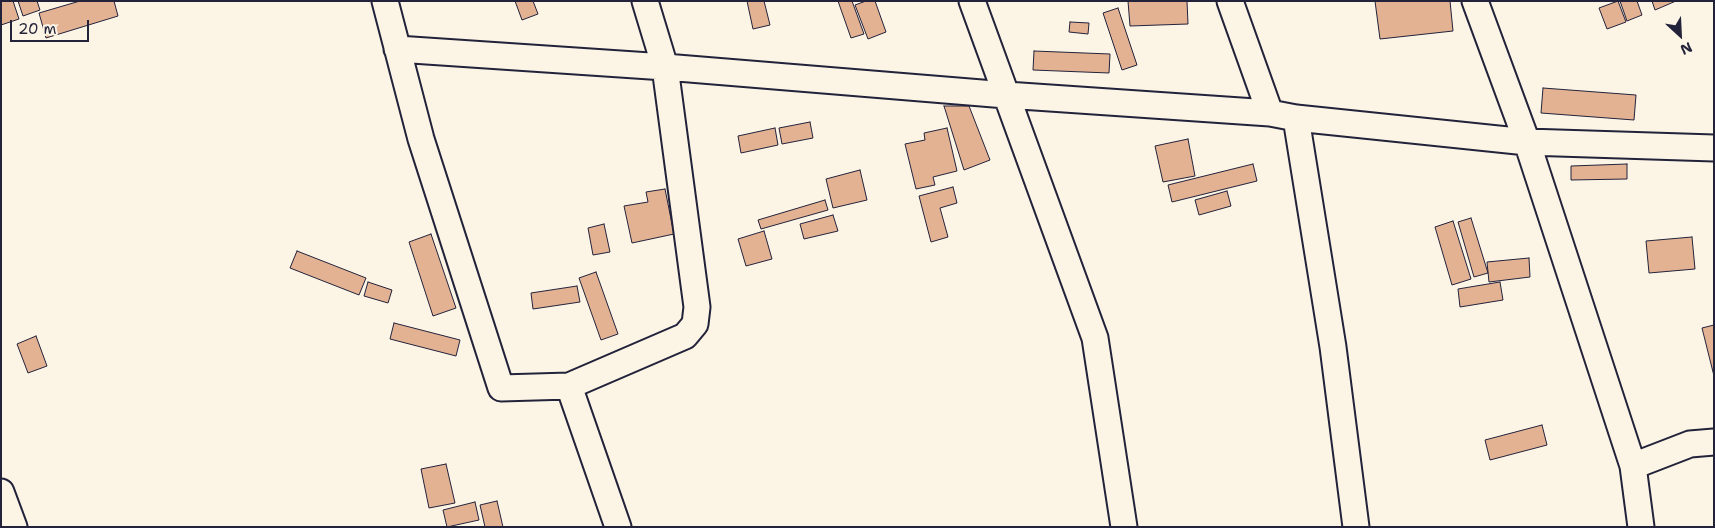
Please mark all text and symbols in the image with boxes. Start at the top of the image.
scale bar [12,10,91,42]
north arrow [1655,10,1705,60]
text: 20 m [18,19,57,39]
text: N [1678,38,1695,59]

